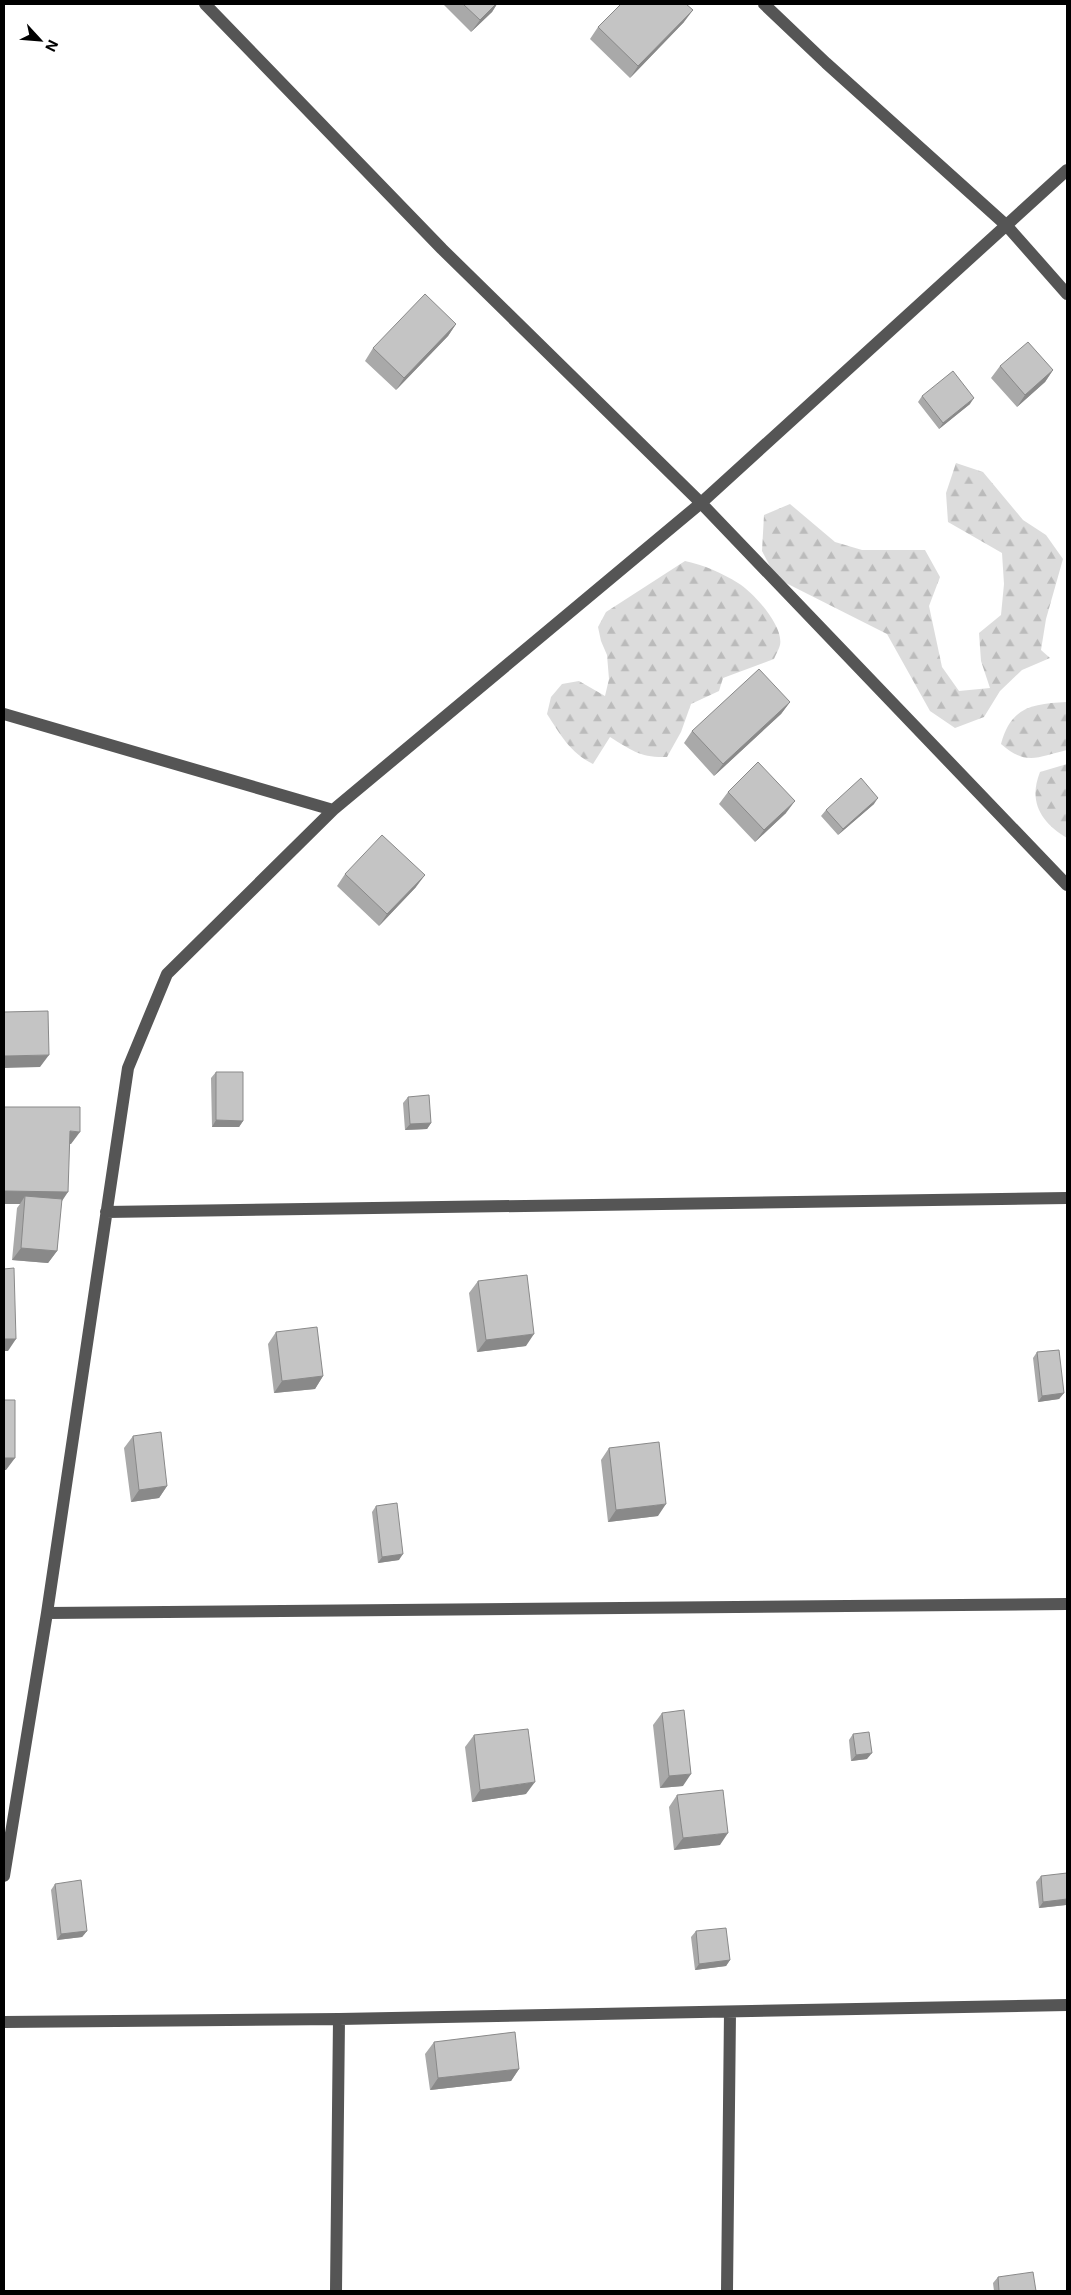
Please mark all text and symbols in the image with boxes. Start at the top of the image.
north arrow [15,15,65,65]
text: N [42,37,62,54]

